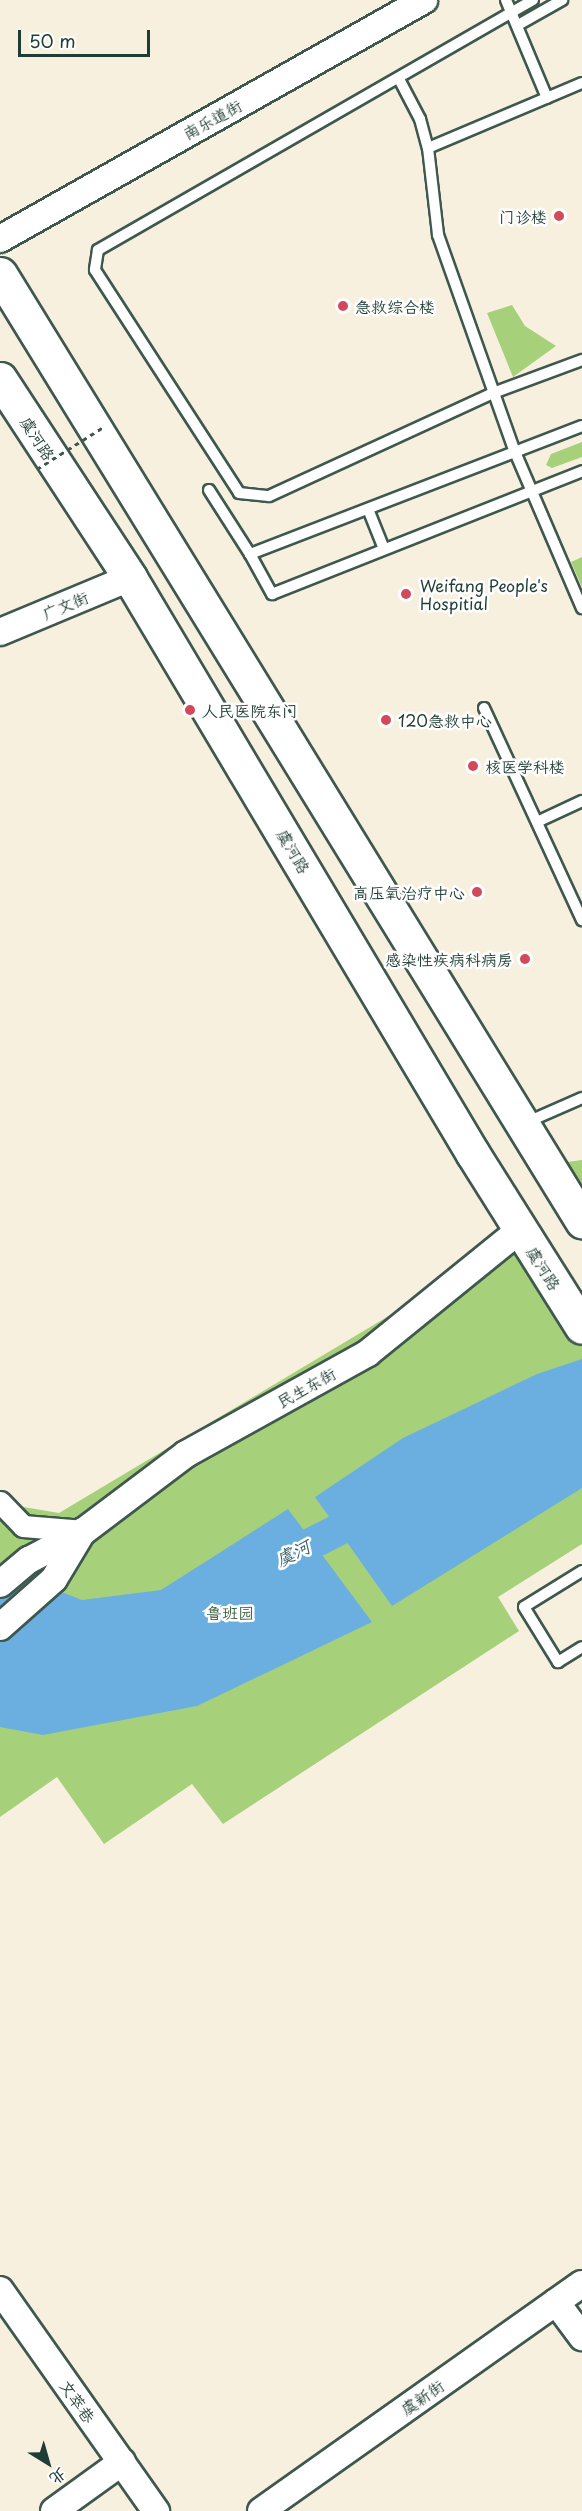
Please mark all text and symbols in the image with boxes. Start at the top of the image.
scale bar [21,18,153,56]
text: 50 m [29,27,76,54]
street label: 南乐道街 [179,95,245,143]
place label: 门诊楼 [499,206,547,226]
marker: 门诊楼 [552,209,566,223]
place label: 急救综合楼 [355,296,435,316]
marker: 急救综合楼 [336,299,350,313]
street label: 虞河路 [17,413,59,463]
place label: Weifang People's Hospitial [420,575,548,613]
marker: Weifang People's Hospitial [397,585,415,603]
street label: 广文街 [39,587,91,623]
place label: 人民医院东门 [202,700,298,720]
marker: 人民医院东门 [183,703,197,717]
place label: 120急救中心 [398,710,492,730]
marker: 120急救中心 [379,713,393,727]
place label: 核医学科楼 [485,756,565,776]
marker: 核医学科楼 [466,759,480,773]
street label: 虞河路 [273,825,315,877]
place label: 高压氧治疗中心 [353,882,465,902]
marker: 高压氧治疗中心 [470,885,484,899]
place label: 感染性疾病科病房 [385,949,513,969]
marker: 感染性疾病科病房 [518,952,532,966]
street label: 虞河路 [523,1243,565,1293]
street label: 民生东街 [273,1363,339,1411]
water label: 虞河 [272,1535,314,1571]
park label: 鲁班园 [206,1602,254,1622]
street label: 虞新街 [397,2375,447,2419]
street label: 文萃巷 [56,2376,100,2426]
north arrow [18,2433,78,2493]
text: 北 [45,2463,72,2492]

